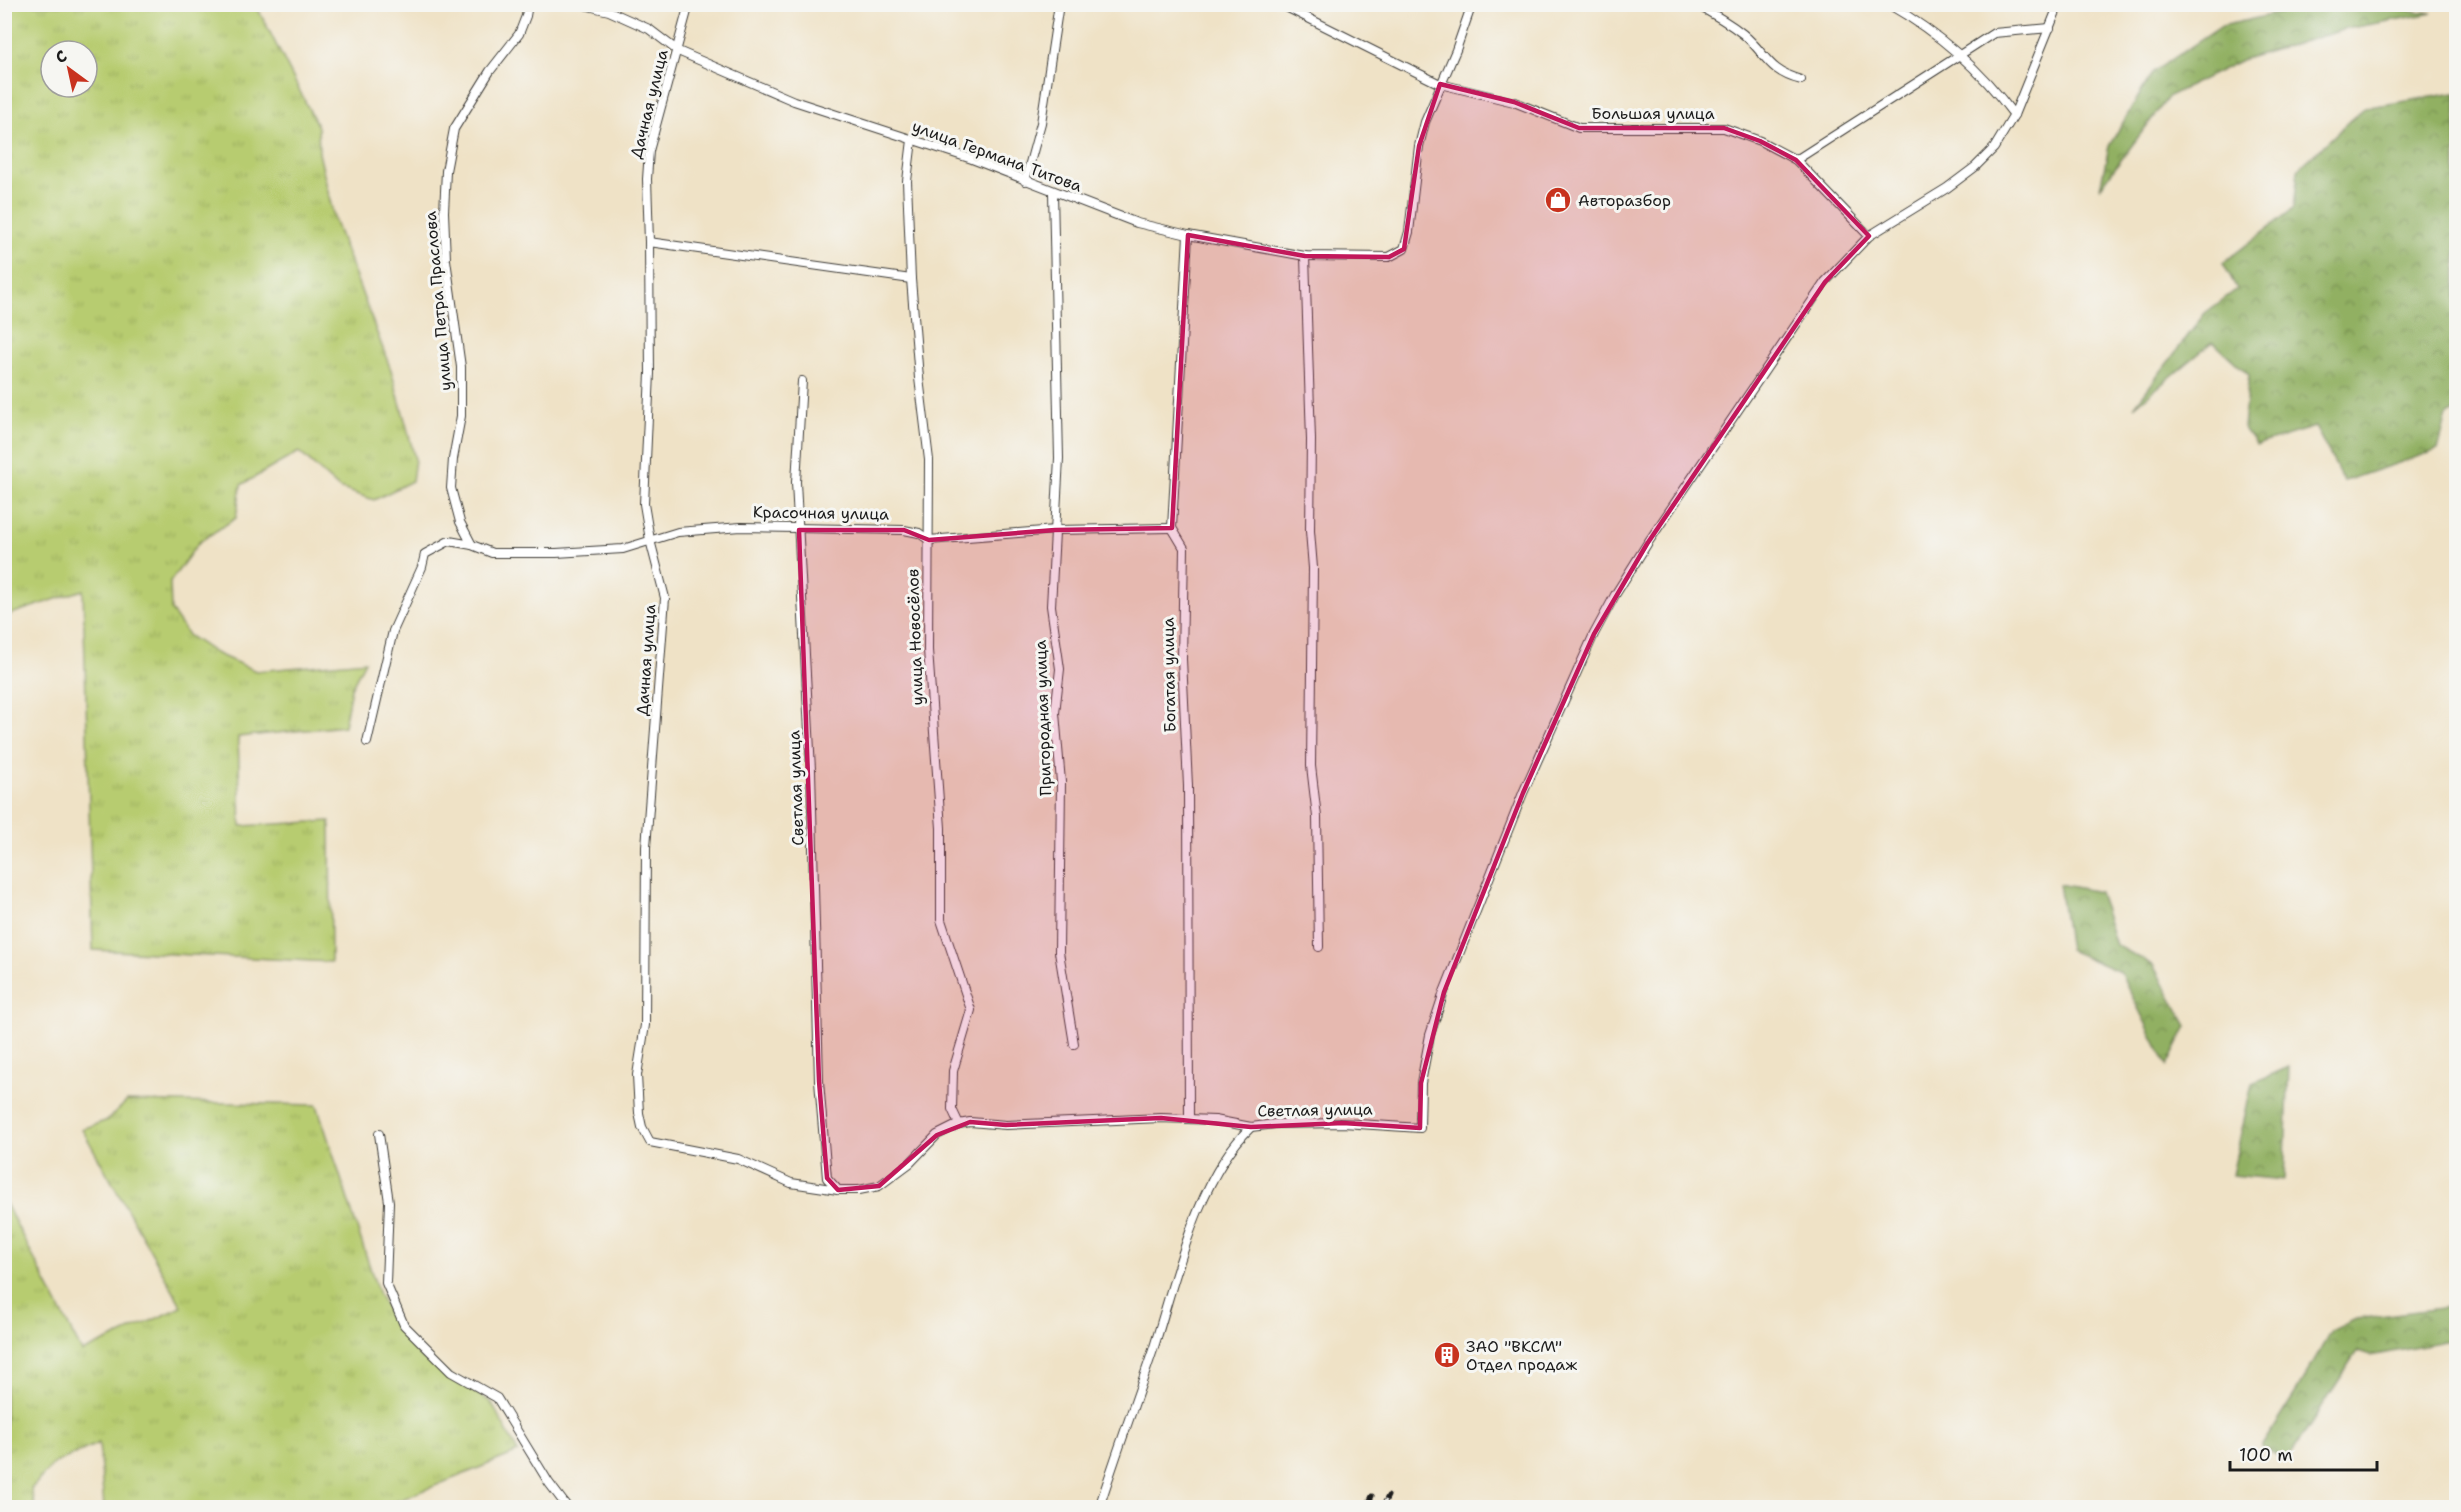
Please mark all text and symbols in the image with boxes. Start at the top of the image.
north arrow [39,39,99,99]
text: С [51,45,71,68]
street label: Дачная улица [625,47,673,161]
street label: Большая улица [1591,103,1715,124]
street label: улица Германа Титова [909,116,1085,197]
shop icon: Авторазбор [1543,185,1573,215]
place label: Авторазбор [1578,190,1671,211]
street label: улица Петра Праслова [420,210,456,392]
street label: Красочная улица [753,501,889,525]
street label: улица Новосёлов [902,568,928,706]
street label: Дачная улица [632,603,660,716]
street label: Богатая улица [1157,617,1181,733]
street label: Пригородная улица [1030,640,1056,796]
street label: Светлая улица [783,730,809,846]
street label: Светлая улица [1257,1098,1373,1122]
place label: ЗАО "ВКСМ" Отдел продаж [1466,1336,1577,1375]
building icon: ЗАО "ВКСМ" Отдел продаж [1432,1340,1462,1370]
scale bar [2230,1434,2377,1472]
text: 100 m [2239,1443,2293,1467]

